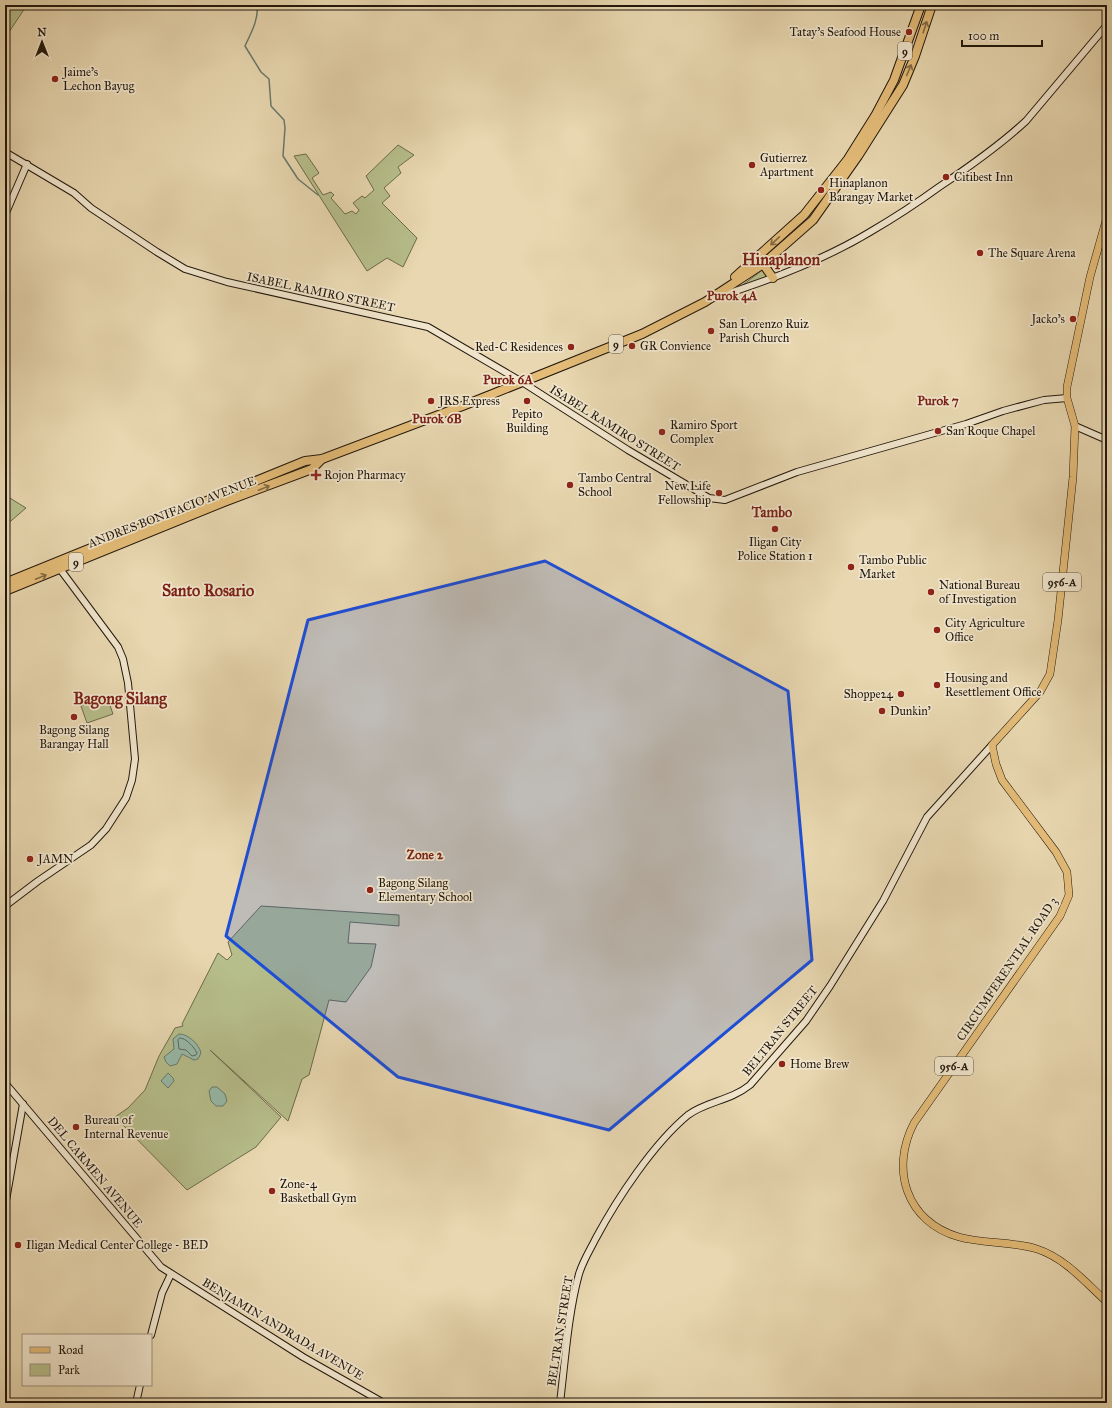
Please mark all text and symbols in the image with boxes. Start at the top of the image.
north arrow [22,22,62,62]
one-way arrow [921,22,929,34]
scale bar [962,22,1042,48]
place label: Tatay's Seafood House [790,25,901,39]
text: N [37,26,47,39]
marker: Tatay's Seafood House [904,27,914,37]
text: 100 m [968,29,999,43]
road number: 9 [898,42,912,60]
place label: Jaime's Lechon Bayug [61,65,135,94]
one-way arrow [906,65,913,77]
marker: Jaime's Lechon Bayug [50,74,60,84]
place label: Gutierrez Apartment [759,151,814,179]
marker: Gutierrez Apartment [747,160,757,170]
place label: Citibest Inn [954,170,1014,184]
marker: Citibest Inn [941,172,951,182]
place label: Hinaplanon Barangay Market [829,176,914,205]
marker: Hinaplanon Barangay Market [816,185,826,195]
one-way arrow [770,237,780,246]
place label: The Square Arena [988,246,1077,261]
marker: The Square Arena [975,248,985,258]
district label: Hinaplanon [742,250,820,270]
street label: ISABEL RAMIRO STREET [246,269,396,315]
district label: Purok 4A [707,288,758,304]
place label: Jacko's [1029,312,1065,327]
marker: Jacko's [1068,314,1078,324]
place label: San Lorenzo Ruiz Parish Church [719,317,809,345]
marker: San Lorenzo Ruiz Parish Church [706,326,716,336]
road number: 9 [609,335,623,353]
place label: GR Convience [640,339,711,353]
place label: Red-C Residences [475,340,563,354]
marker: GR Convience [627,341,637,351]
marker: Red-C Residences [566,342,576,352]
district label: Purok 6A [483,372,533,388]
street label: ISABEL RAMIRO STREET [547,382,683,474]
district label: Purok 7 [917,393,959,409]
place label: JRS Express [437,394,500,409]
marker: JRS Express [426,396,436,406]
marker: Pepito Building [522,396,532,406]
place label: Pepito Building [506,407,549,436]
district label: Purok 6B [412,411,462,427]
place label: Ramiro Sport Complex [670,418,739,446]
place label: San Roque Chapel [946,424,1036,439]
marker: San Roque Chapel [933,426,943,436]
marker: Ramiro Sport Complex [657,427,667,437]
place label: Rojon Pharmacy [324,468,406,482]
marker: Rojon Pharmacy [311,470,321,480]
place label: Tambo Central School [578,471,653,499]
street label: ANDRES BONIFACIO AVENUE [85,473,258,551]
place label: New Life Fellowship [658,479,711,507]
marker: Tambo Central School [565,480,575,490]
one-way arrow [258,484,270,491]
marker: New Life Fellowship [714,488,724,498]
district label: Tambo [751,504,792,521]
marker: Iligan City Police Station 1 [770,524,780,534]
place label: Iligan City Police Station 1 [737,535,813,563]
road number: 9 [69,553,83,571]
place label: Tambo Public Market [859,553,927,581]
marker: Tambo Public Market [846,562,856,572]
one-way arrow [35,572,47,580]
road number: 956-A [1043,573,1081,591]
place label: National Bureau of Investigation [939,578,1021,607]
district label: Santo Rosario [162,581,254,600]
marker: National Bureau of Investigation [926,587,936,597]
place label: City Agriculture Office [945,616,1025,644]
marker: City Agriculture Office [932,625,942,635]
place label: Housing and Resettlement Office [945,671,1041,699]
marker: Housing and Resettlement Office [932,680,942,690]
place label: Shoppe24 [844,687,893,701]
district label: Bagong Silang [73,689,167,709]
marker: Shoppe24 [896,689,906,699]
place label: Dunkin' [890,704,931,718]
marker: Dunkin' [877,706,887,716]
marker: Bagong Silang Barangay Hall [69,712,79,722]
place label: Bagong Silang Barangay Hall [39,723,110,752]
district label: Zone 2 [407,847,444,863]
place label: JAMN [36,852,73,867]
marker: JAMN [25,854,35,864]
place label: Bagong Silang Elementary School [378,876,473,904]
marker: Bagong Silang Elementary School [365,885,375,895]
street label: CIRCUMFERENTIAL ROAD 3 [954,894,1061,1043]
street label: BELTRAN STREET [739,983,821,1079]
place label: Home Brew [790,1057,849,1071]
road number: 956-A [935,1057,973,1075]
marker: Home Brew [777,1059,787,1069]
place label: Bureau of Internal Revenue [84,1113,168,1141]
street label: DEL CARMEN AVENUE [45,1114,146,1230]
marker: Bureau of Internal Revenue [71,1122,81,1132]
place label: Zone-4 Basketball Gym [280,1177,357,1205]
marker: Zone-4 Basketball Gym [267,1186,277,1196]
place label: Iligan Medical Center College - BED [26,1238,208,1253]
marker: Iligan Medical Center College - BED [13,1240,23,1250]
street label: BENJAMIN ANDRADA AVENUE [199,1275,367,1384]
street label: BELTRAN STREET [544,1275,576,1387]
legend [22,1334,152,1386]
text: Road [58,1343,84,1357]
text: Park [58,1363,80,1377]

